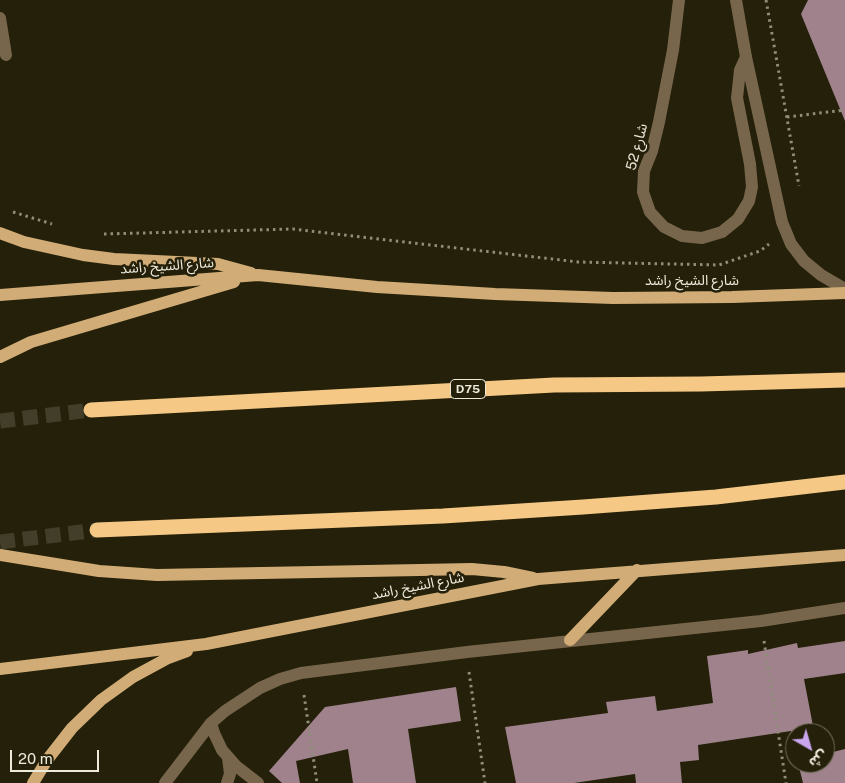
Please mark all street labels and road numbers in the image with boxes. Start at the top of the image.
street label: شارع 52 [623,122,651,172]
street label: شارع الشيخ راشد [120,254,214,278]
street label: شارع الشيخ راشد [645,273,739,289]
road number: D75 [450,379,486,398]
street label: شارع الشيخ راشد [370,569,466,603]

